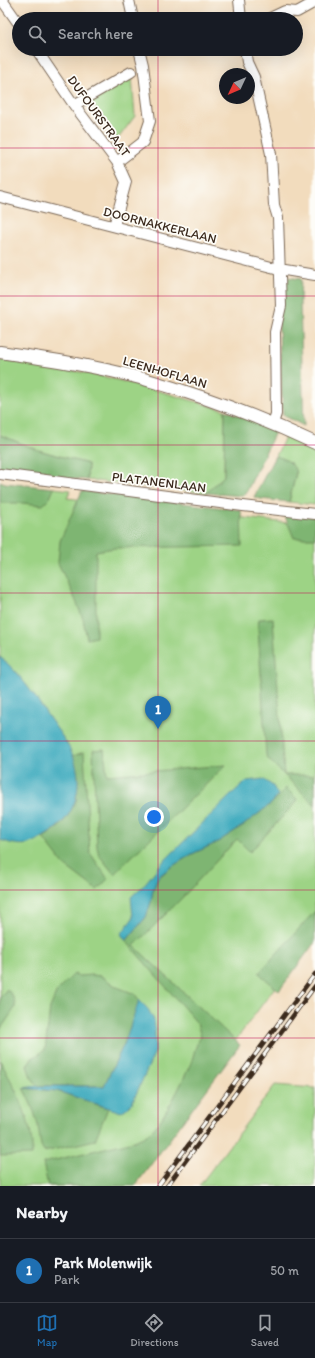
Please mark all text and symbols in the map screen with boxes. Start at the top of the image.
search box [12,12,303,56]
icon: search [26,23,48,45]
text: Search here [58,25,133,43]
north arrow [219,68,255,104]
street label: DUFOURSTRAAT [65,73,134,160]
street label: DOORNAKKERLAAN [102,204,218,246]
street label: LEENHOFLAAN [121,353,209,391]
street label: PLATANENLAAN [111,469,207,495]
pin: 1 [145,696,171,729]
your location [144,807,164,827]
text: Nearby [16,1202,68,1222]
text: Park Molenwijk [54,1254,152,1272]
text: 1 [26,1263,32,1278]
text: 50 m [270,1263,299,1278]
text: Park [54,1272,80,1287]
tab: Map [36,1312,58,1349]
tab: Directions [130,1312,179,1349]
tab: Saved [251,1312,279,1349]

